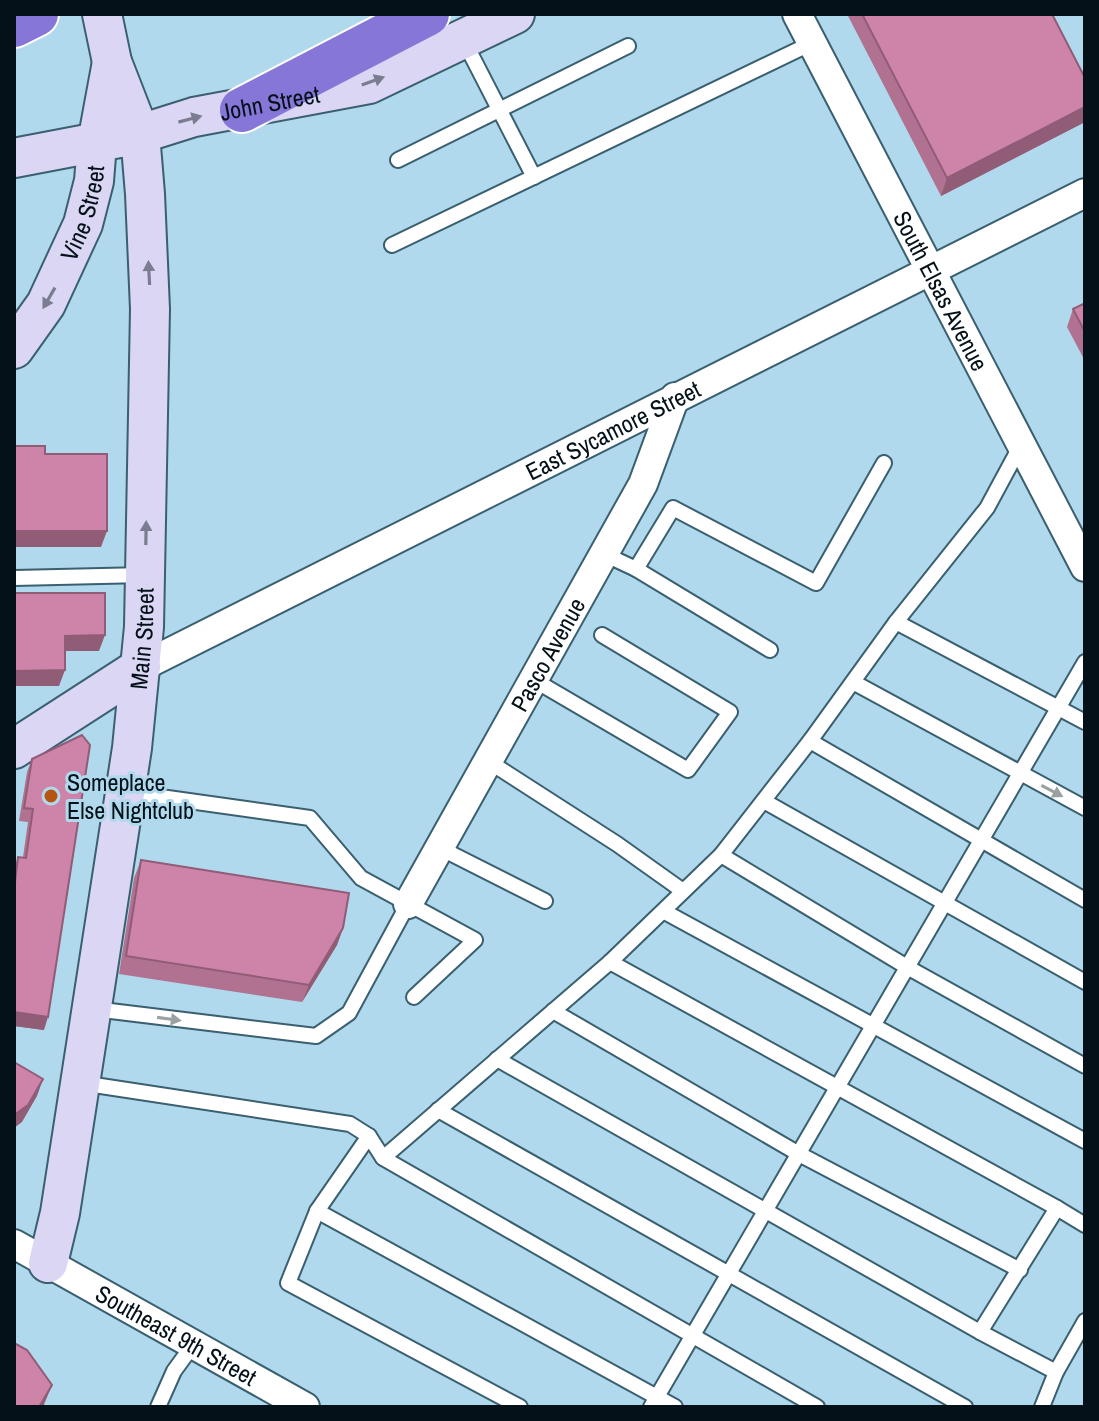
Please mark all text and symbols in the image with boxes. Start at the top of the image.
one-way arrow [361,74,385,87]
street label: John Street [217,78,323,128]
one-way arrow [178,113,203,125]
street label: Vine Street [52,164,111,266]
street label: South Elsas Avenue [886,205,996,376]
one-way arrow [142,260,155,285]
one-way arrow [42,287,56,309]
street label: East Sycamore Street [520,373,706,487]
one-way arrow [140,520,152,545]
street label: Main Street [122,587,161,691]
street label: Pasco Avenue [503,592,592,717]
place label: Someplace Else Nightclub [67,766,194,826]
one-way arrow [1040,784,1063,797]
marker: Someplace Else Nightclub [42,787,60,805]
one-way arrow [157,1013,182,1026]
street label: Southeast 9th Street [90,1277,263,1393]

